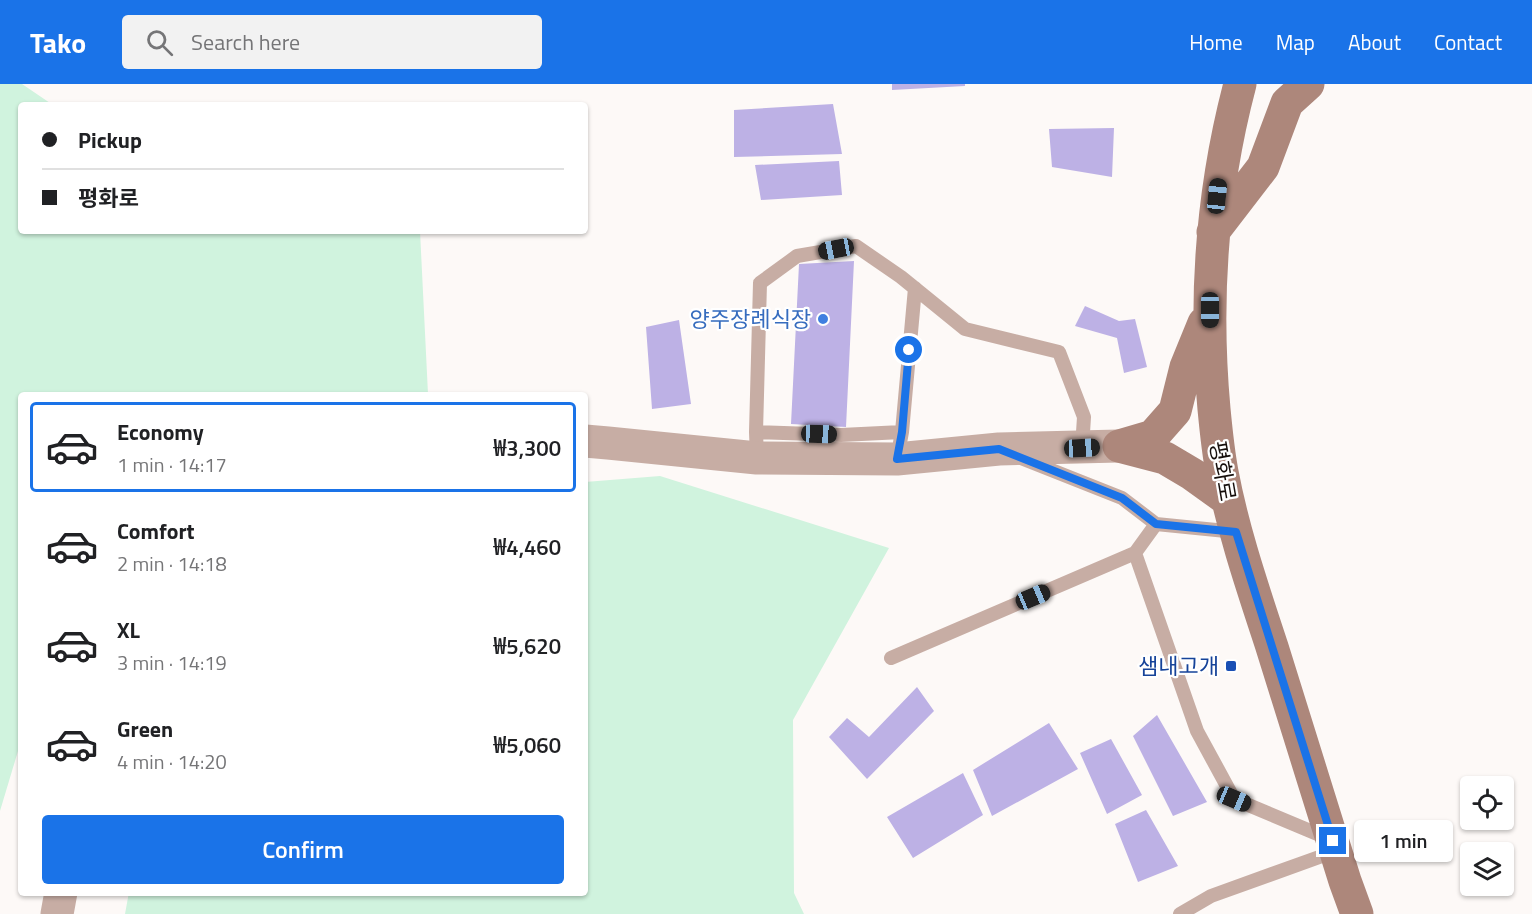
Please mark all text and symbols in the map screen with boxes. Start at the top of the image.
search box [122,15,542,69]
text: Tako [30,21,86,64]
text: Search here [191,25,300,59]
icon: search [143,26,176,59]
text: Home [1189,26,1243,58]
text: Map [1276,26,1315,58]
text: About [1348,26,1401,58]
text: Contact [1434,26,1502,58]
text: Pickup [78,123,142,157]
car [1206,177,1228,215]
text: 평화로 [78,181,139,215]
car [817,237,855,261]
car [1201,292,1219,328]
place label: 양주장례식장 [690,302,811,336]
marker: 양주장례식장 [816,312,830,326]
route start [895,336,922,363]
text: Economy [117,415,204,449]
icon: car [45,420,99,474]
car [801,424,837,444]
text: ₩3,300 [494,431,561,465]
car [1064,438,1100,458]
street label: 평화로 [1201,438,1245,504]
text: 1 min · 14:17 [117,449,227,480]
text: Comfort [117,514,195,548]
icon: car [45,519,99,573]
text: ₩4,460 [494,530,561,564]
text: 2 min · 14:18 [117,548,227,579]
car [1013,582,1053,612]
text: XL [117,613,140,647]
icon: car [45,618,99,672]
text: ₩5,620 [494,629,561,663]
text: 3 min · 14:19 [117,647,227,678]
place label: 샘내고개 [1138,649,1219,683]
marker: 샘내고개 [1224,659,1238,673]
text: Green [117,712,173,746]
icon: car [45,717,99,771]
text: ₩5,060 [494,728,561,762]
text: 4 min · 14:20 [117,746,227,777]
map controls [1460,776,1514,896]
button: locate [1460,776,1514,830]
car [1214,784,1254,814]
button: Confirm [42,815,564,884]
callout: 1 min [1354,820,1453,862]
text: 1 min [1379,825,1428,856]
route end [1319,827,1346,854]
button: layers [1460,842,1514,896]

